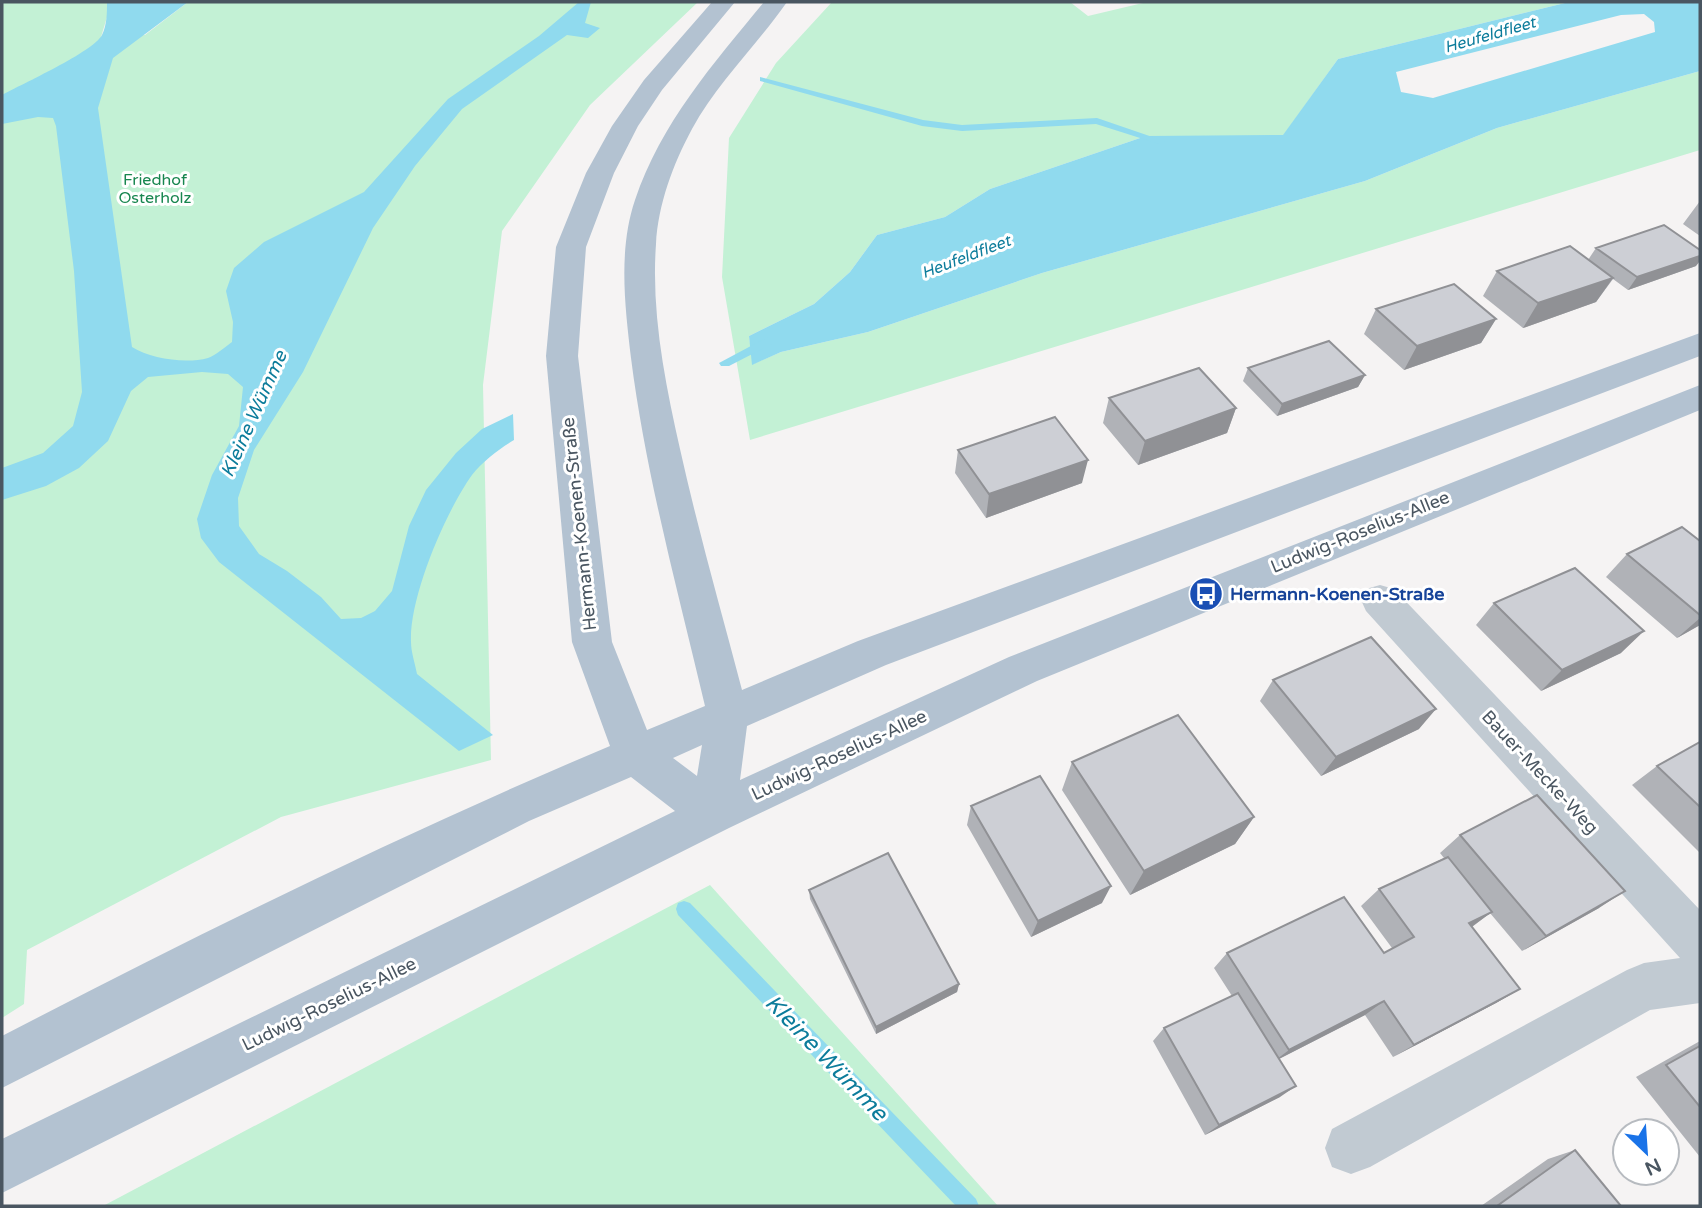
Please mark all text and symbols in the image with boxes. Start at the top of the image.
water label: Heufeldfleet [1442,12,1540,58]
park label: Friedhof Osterholz [118,170,192,208]
water label: Heufeldfleet [919,230,1015,283]
water label: Kleine Wümme [216,346,292,481]
street label: Hermann-Koenen-Straße [557,416,601,632]
street label: Ludwig-Roselius-Allee [1267,486,1453,578]
bus stop icon: Hermann-Koenen-Straße [1187,575,1225,613]
place label: Hermann-Koenen-Straße [1230,583,1444,605]
street label: Ludwig-Roselius-Allee [748,705,930,805]
street label: Bauer-Mecke-Weg [1477,706,1603,838]
street label: Ludwig-Roselius-Allee [238,952,420,1056]
water label: Kleine Wümme [759,989,895,1128]
north arrow [1611,1117,1681,1187]
text: N [1641,1153,1664,1180]

